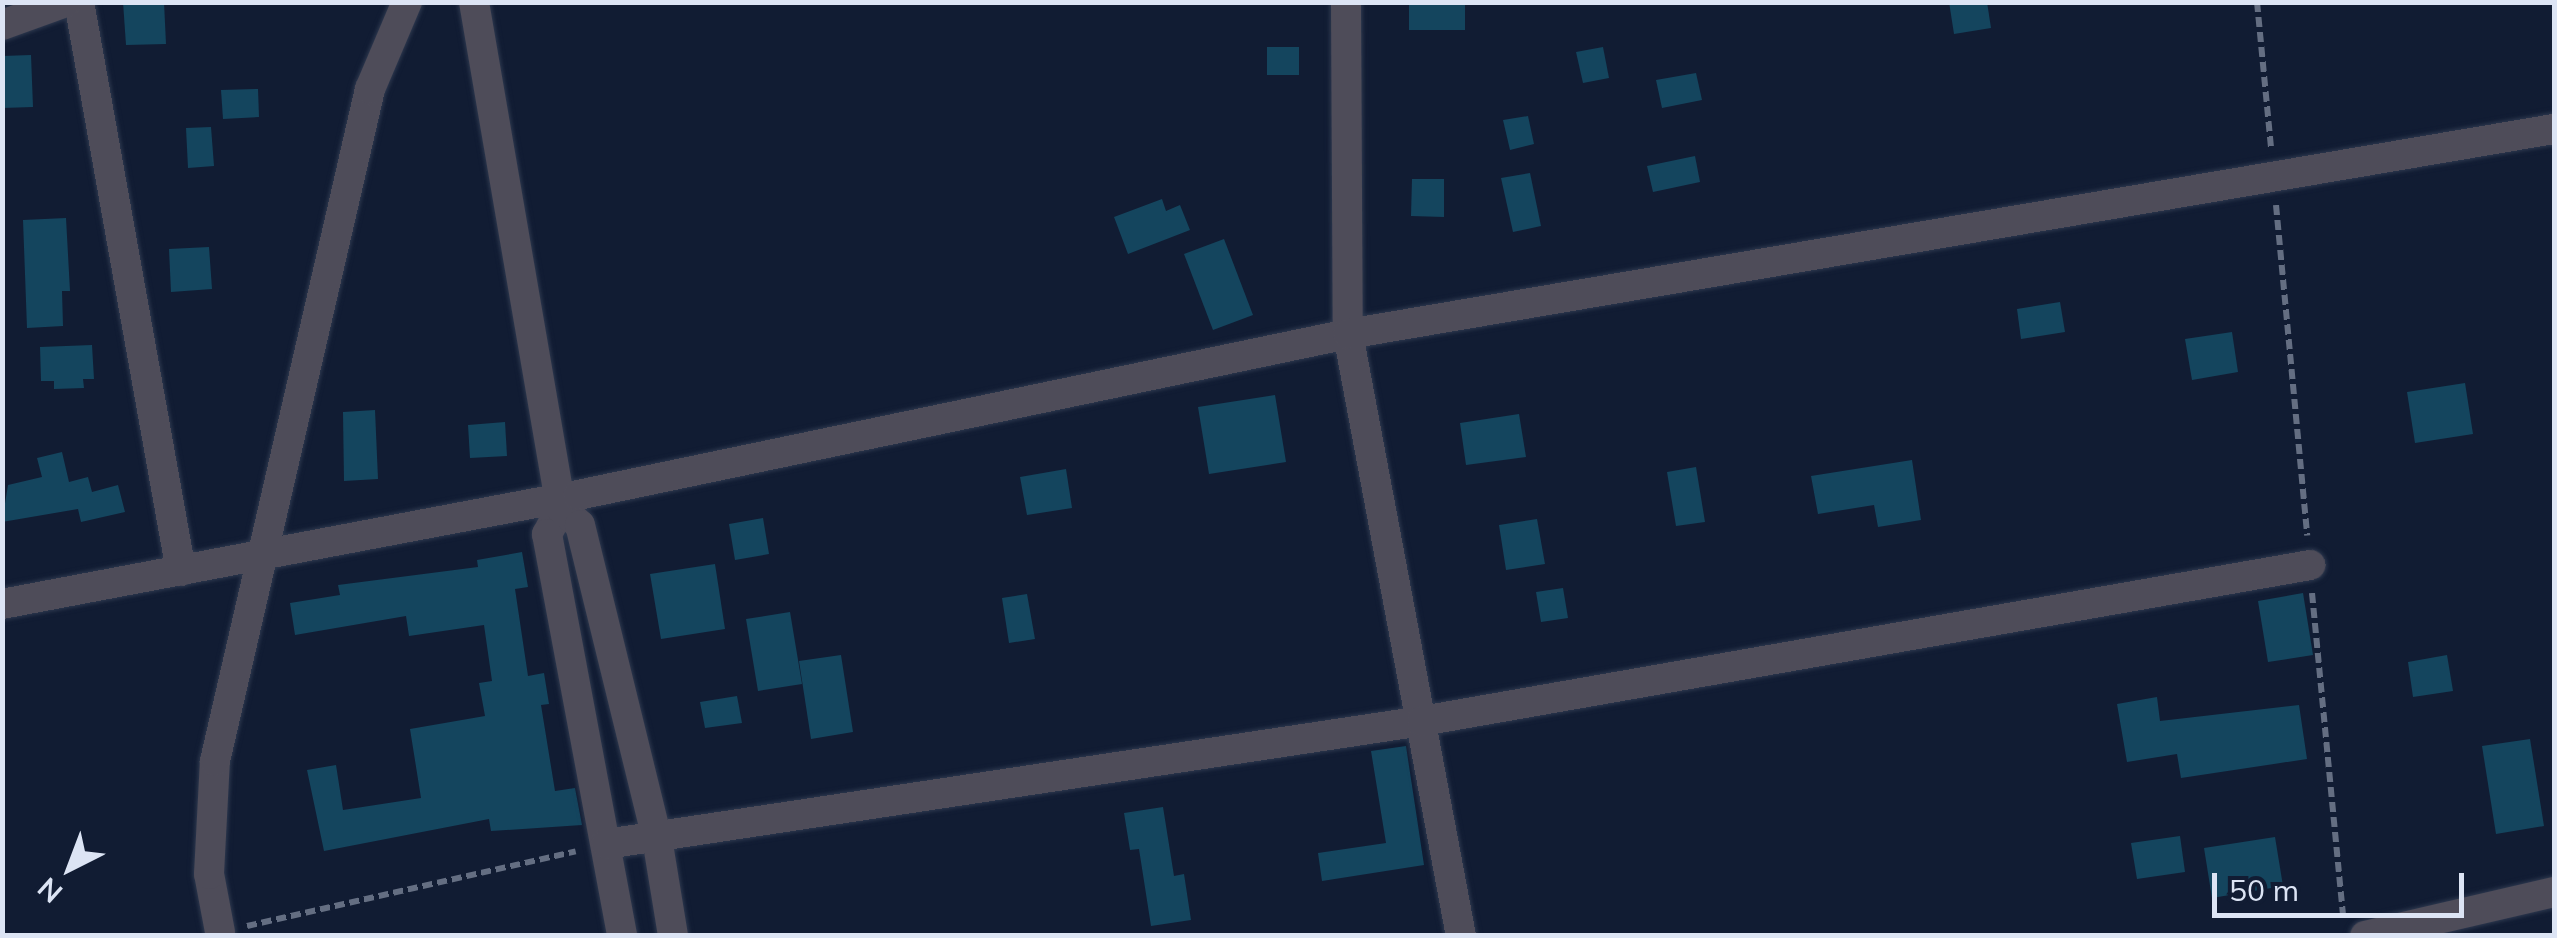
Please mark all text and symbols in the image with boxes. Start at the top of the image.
north arrow [20,818,120,918]
scale bar [2217,853,2470,915]
text: N [30,871,69,911]
text: 50 m [2229,871,2299,909]

